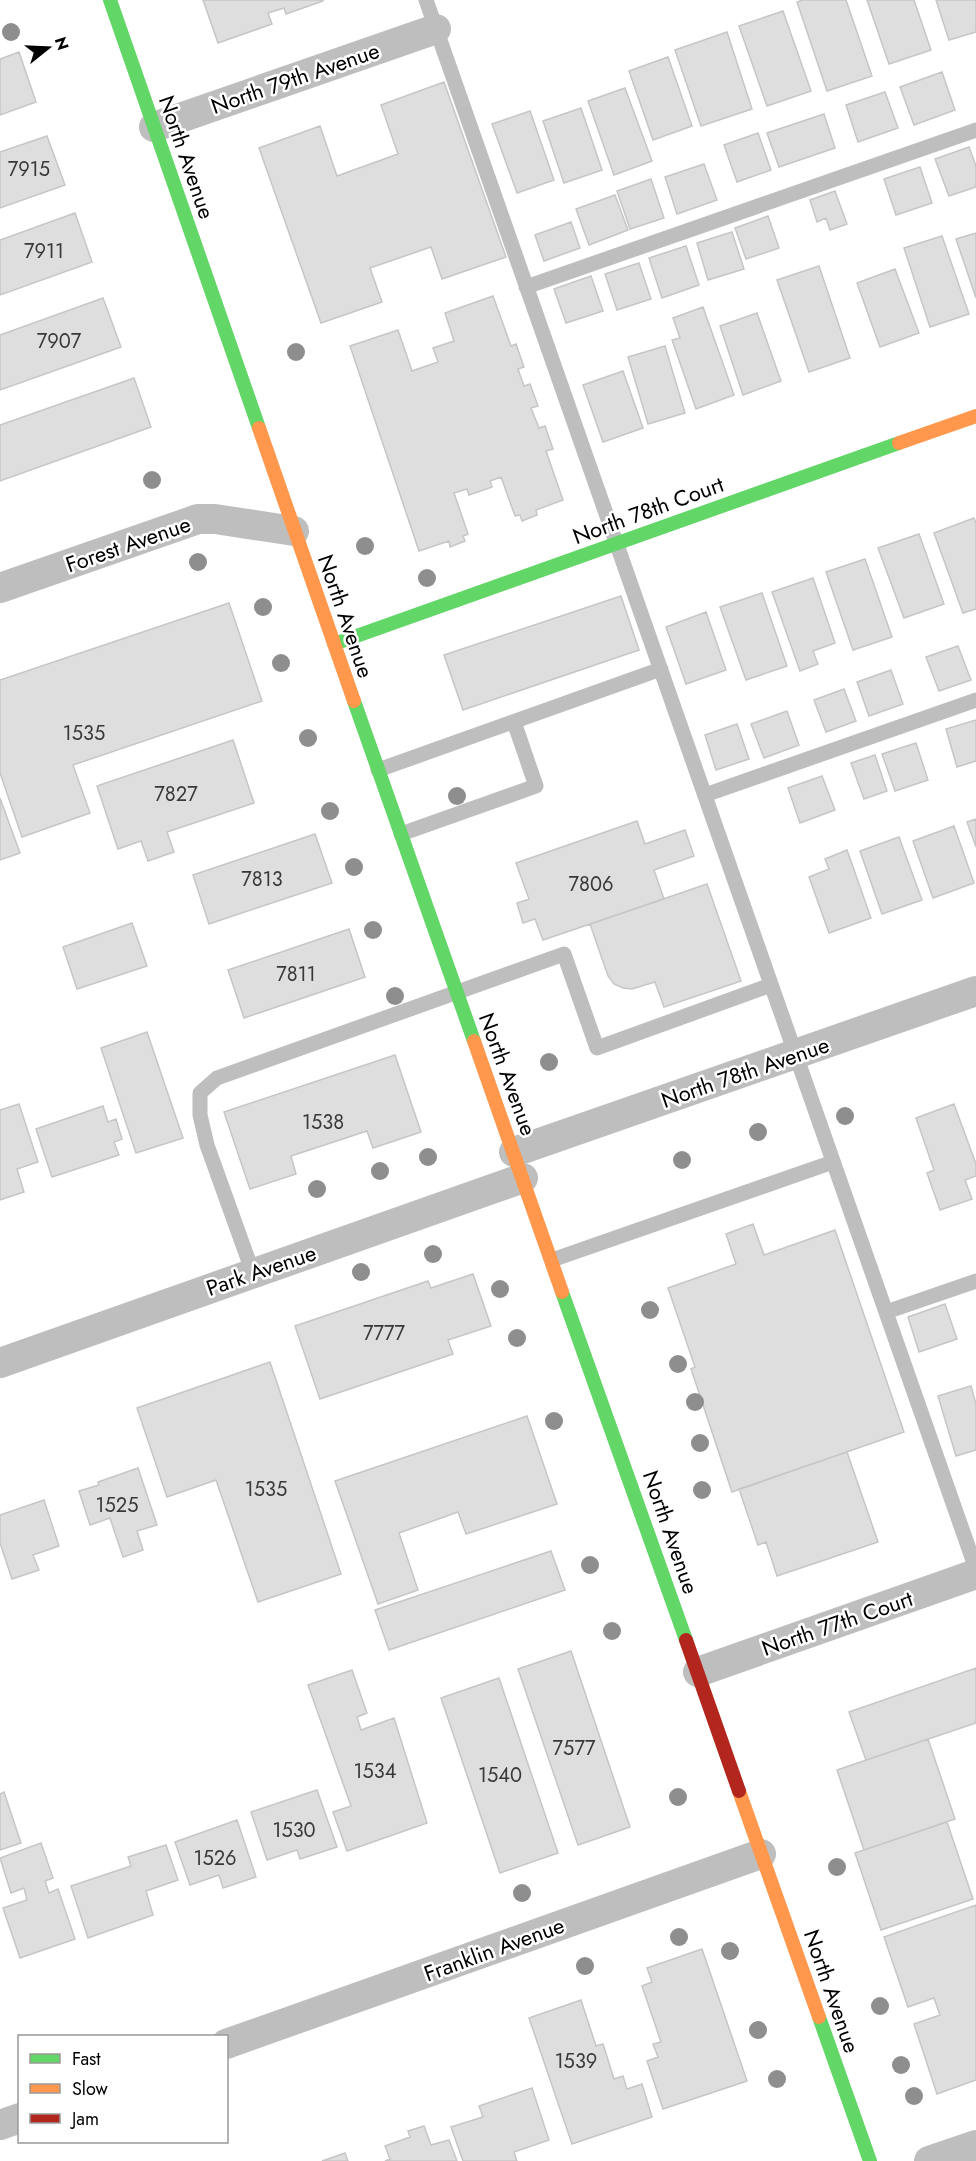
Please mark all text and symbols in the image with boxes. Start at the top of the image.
north arrow [18,18,78,78]
text: N [49,34,75,53]
street label: North 79th Avenue [206,34,384,122]
street label: North Avenue [151,91,223,223]
house number: 7915 [8,155,50,184]
house number: 7911 [24,237,64,266]
house number: 7907 [37,327,82,356]
street label: North 78th Court [568,468,729,552]
street label: Forest Avenue [61,508,195,580]
street label: North Avenue [310,550,382,682]
house number: 1535 [63,719,105,748]
house number: 7827 [154,780,198,809]
house number: 7813 [241,865,283,894]
house number: 7806 [569,870,613,899]
house number: 7811 [276,960,316,989]
street label: North Avenue [471,1008,545,1140]
street label: North 78th Avenue [657,1028,833,1116]
house number: 1538 [302,1108,344,1137]
street label: Park Avenue [202,1236,320,1304]
house number: 7777 [363,1319,405,1348]
street label: North Avenue [635,1466,707,1598]
house number: 1535 [245,1475,287,1504]
house number: 1525 [96,1491,138,1520]
street label: North 77th Court [757,1582,918,1664]
house number: 7577 [553,1734,596,1763]
house number: 1534 [354,1757,397,1786]
house number: 1540 [478,1761,522,1790]
house number: 1530 [272,1816,316,1845]
house number: 1526 [193,1844,237,1873]
street label: Franklin Avenue [419,1909,569,1989]
street label: North Avenue [796,1925,868,2057]
legend [18,2035,228,2143]
text: Fast [72,2046,101,2072]
house number: 1539 [555,2047,597,2076]
text: Slow [72,2076,109,2102]
text: Jam [70,2106,99,2132]

